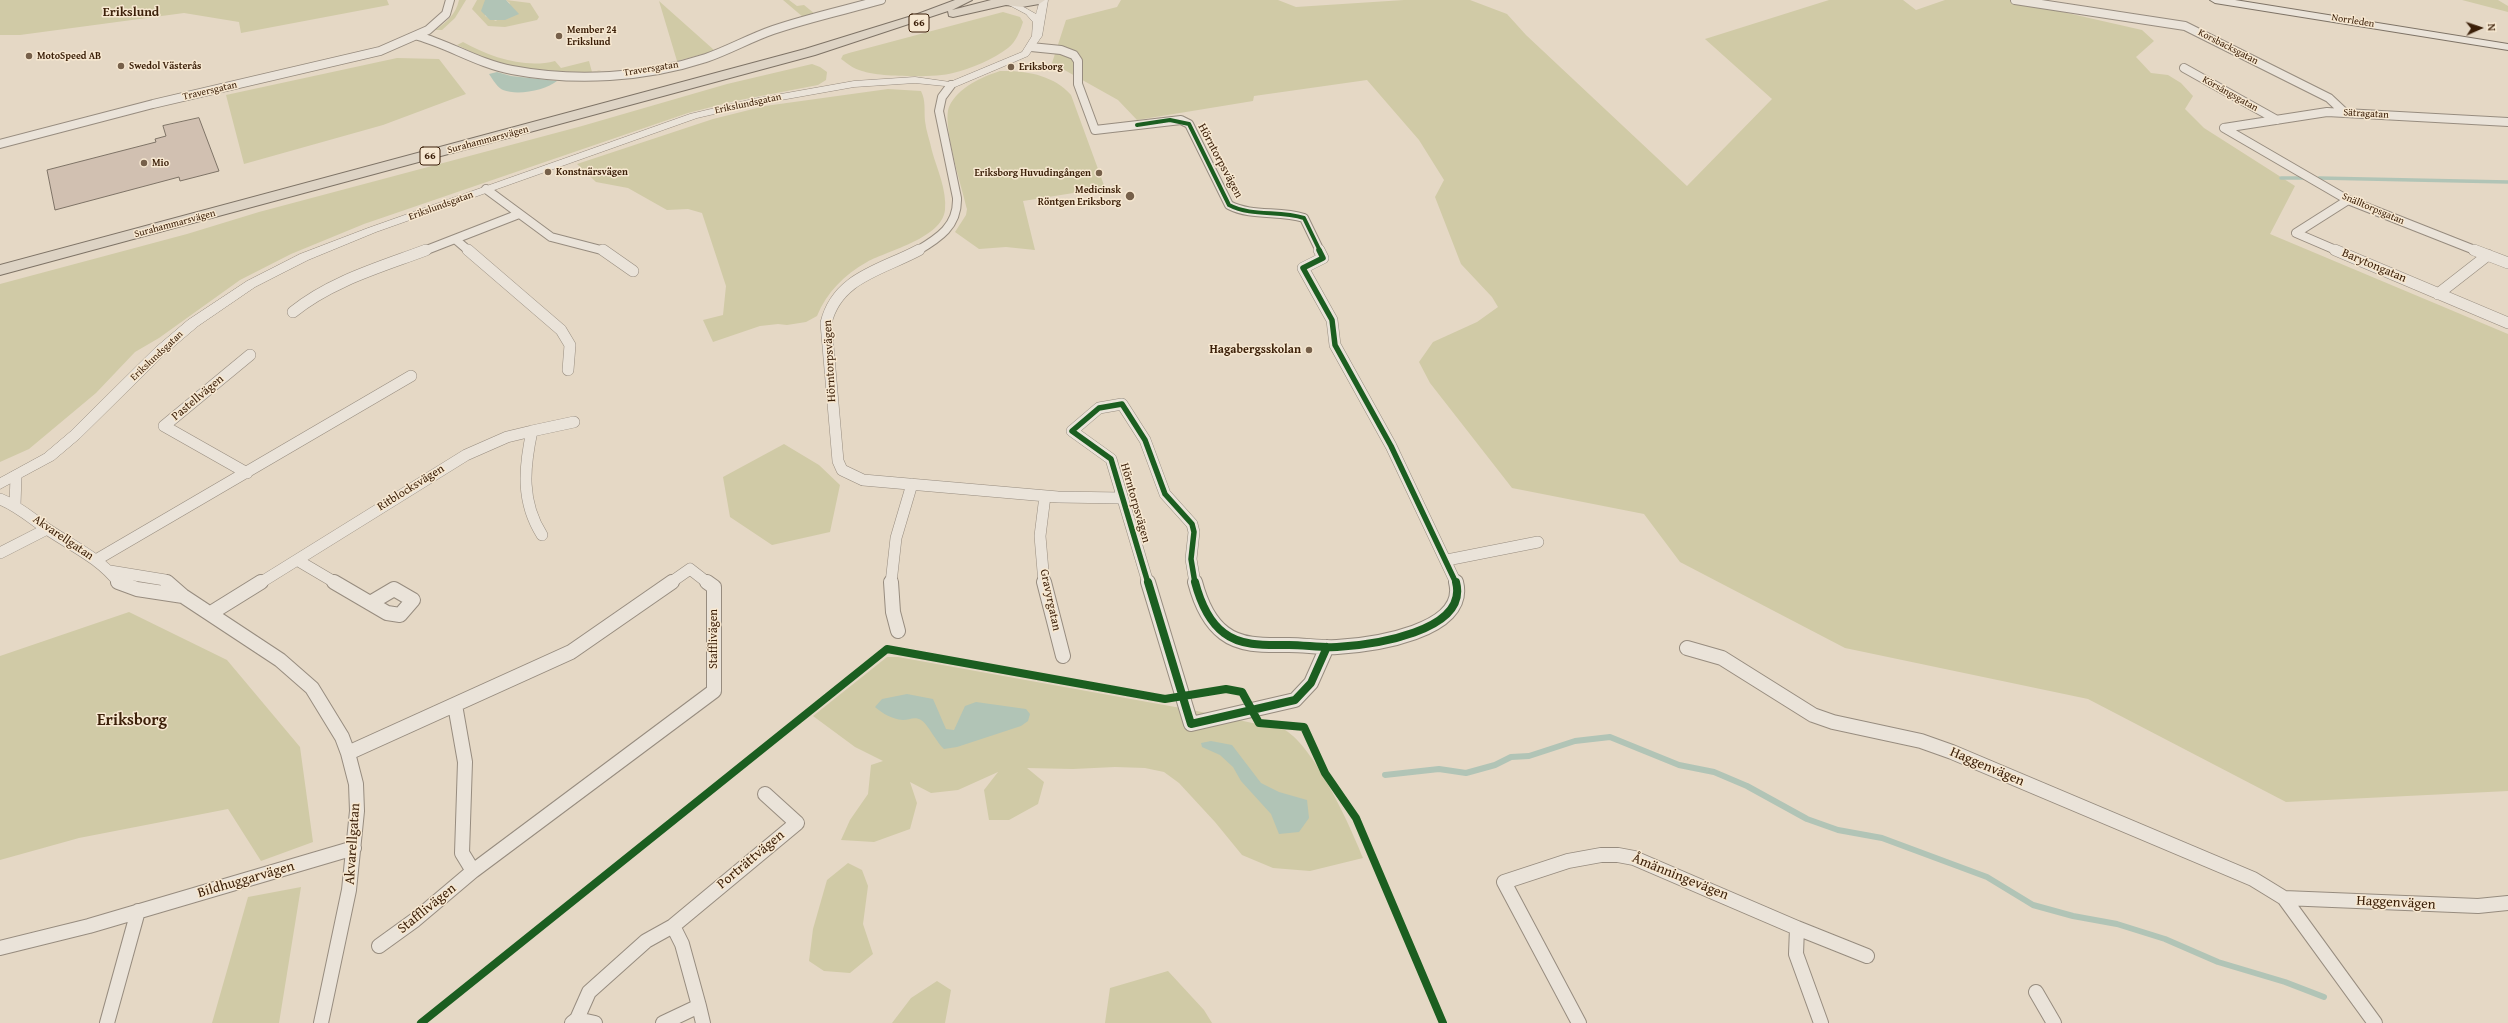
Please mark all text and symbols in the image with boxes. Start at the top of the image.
district label: Erikslund [103,5,159,21]
north arrow [2460,8,2500,48]
street label: Norrleden [2331,12,2375,30]
road number: 66 [909,14,929,32]
text: N [2484,23,2500,31]
place label: Member 24 Erikslund [567,24,617,48]
street label: Korsbacksgatan [2196,27,2260,67]
marker: Member 24 Erikslund [554,31,564,41]
place label: MotoSpeed AB [37,50,101,62]
marker: MotoSpeed AB [24,51,34,61]
street label: Traversgatan [623,59,679,79]
place label: Swedol Västerås [129,60,201,72]
marker: Swedol Västerås [116,61,126,71]
place label: Eriksborg [1019,61,1063,73]
marker: Eriksborg [1006,62,1016,72]
street label: Körsångsgatan [2200,74,2260,114]
street label: Traversgatan [182,79,238,103]
street label: Erikslundsgatan [714,91,782,117]
street label: Sätragatan [2343,107,2389,121]
street label: Hörntorpsvägen [1194,121,1246,201]
street label: Surahammarsvägen [446,123,530,157]
road number: 66 [420,147,440,165]
place label: Mio [152,157,169,169]
marker: Mio [139,158,149,168]
place label: Konstnärsvägen [556,166,628,178]
marker: Konstnärsvägen [543,167,553,177]
place label: Eriksborg Huvudingången [974,167,1091,179]
marker: Eriksborg Huvudingången [1094,168,1104,178]
place label: Medicinsk Röntgen Eriksborg [1038,184,1121,208]
street label: Erikslundsgatan [407,189,475,223]
marker: Medicinsk Röntgen Eriksborg [1124,190,1136,202]
street label: Snälltorpsgatan [2340,190,2406,228]
street label: Surahammarsvägen [133,207,217,241]
street label: Barytongatan [2340,246,2408,286]
street label: Hörntorpsvägen [821,320,839,402]
street label: Erikslundsgatan [128,329,186,383]
place label: Hagabergsskolan [1210,343,1301,357]
marker: Hagabergsskolan [1304,345,1314,355]
street label: Pastellvägen [169,372,227,424]
street label: Hörntorpsvägen [1117,461,1153,545]
street label: Ritblocksvägen [375,462,447,514]
street label: Akvarellgatan [30,512,96,564]
street label: Gravyrgatan [1036,568,1064,632]
street label: Stafflivägen [707,609,721,669]
district label: Eriksborg [97,711,167,731]
street label: Haggenvägen [1947,744,2027,790]
street label: Akvarellgatan [342,803,364,885]
street label: Porträttvägen [714,827,788,893]
street label: Åmänningevägen [1629,850,1731,904]
street label: Bildhuggarvägen [196,858,296,902]
street label: Stafflivägen [394,880,460,938]
street label: Haggenvägen [2356,893,2436,913]

